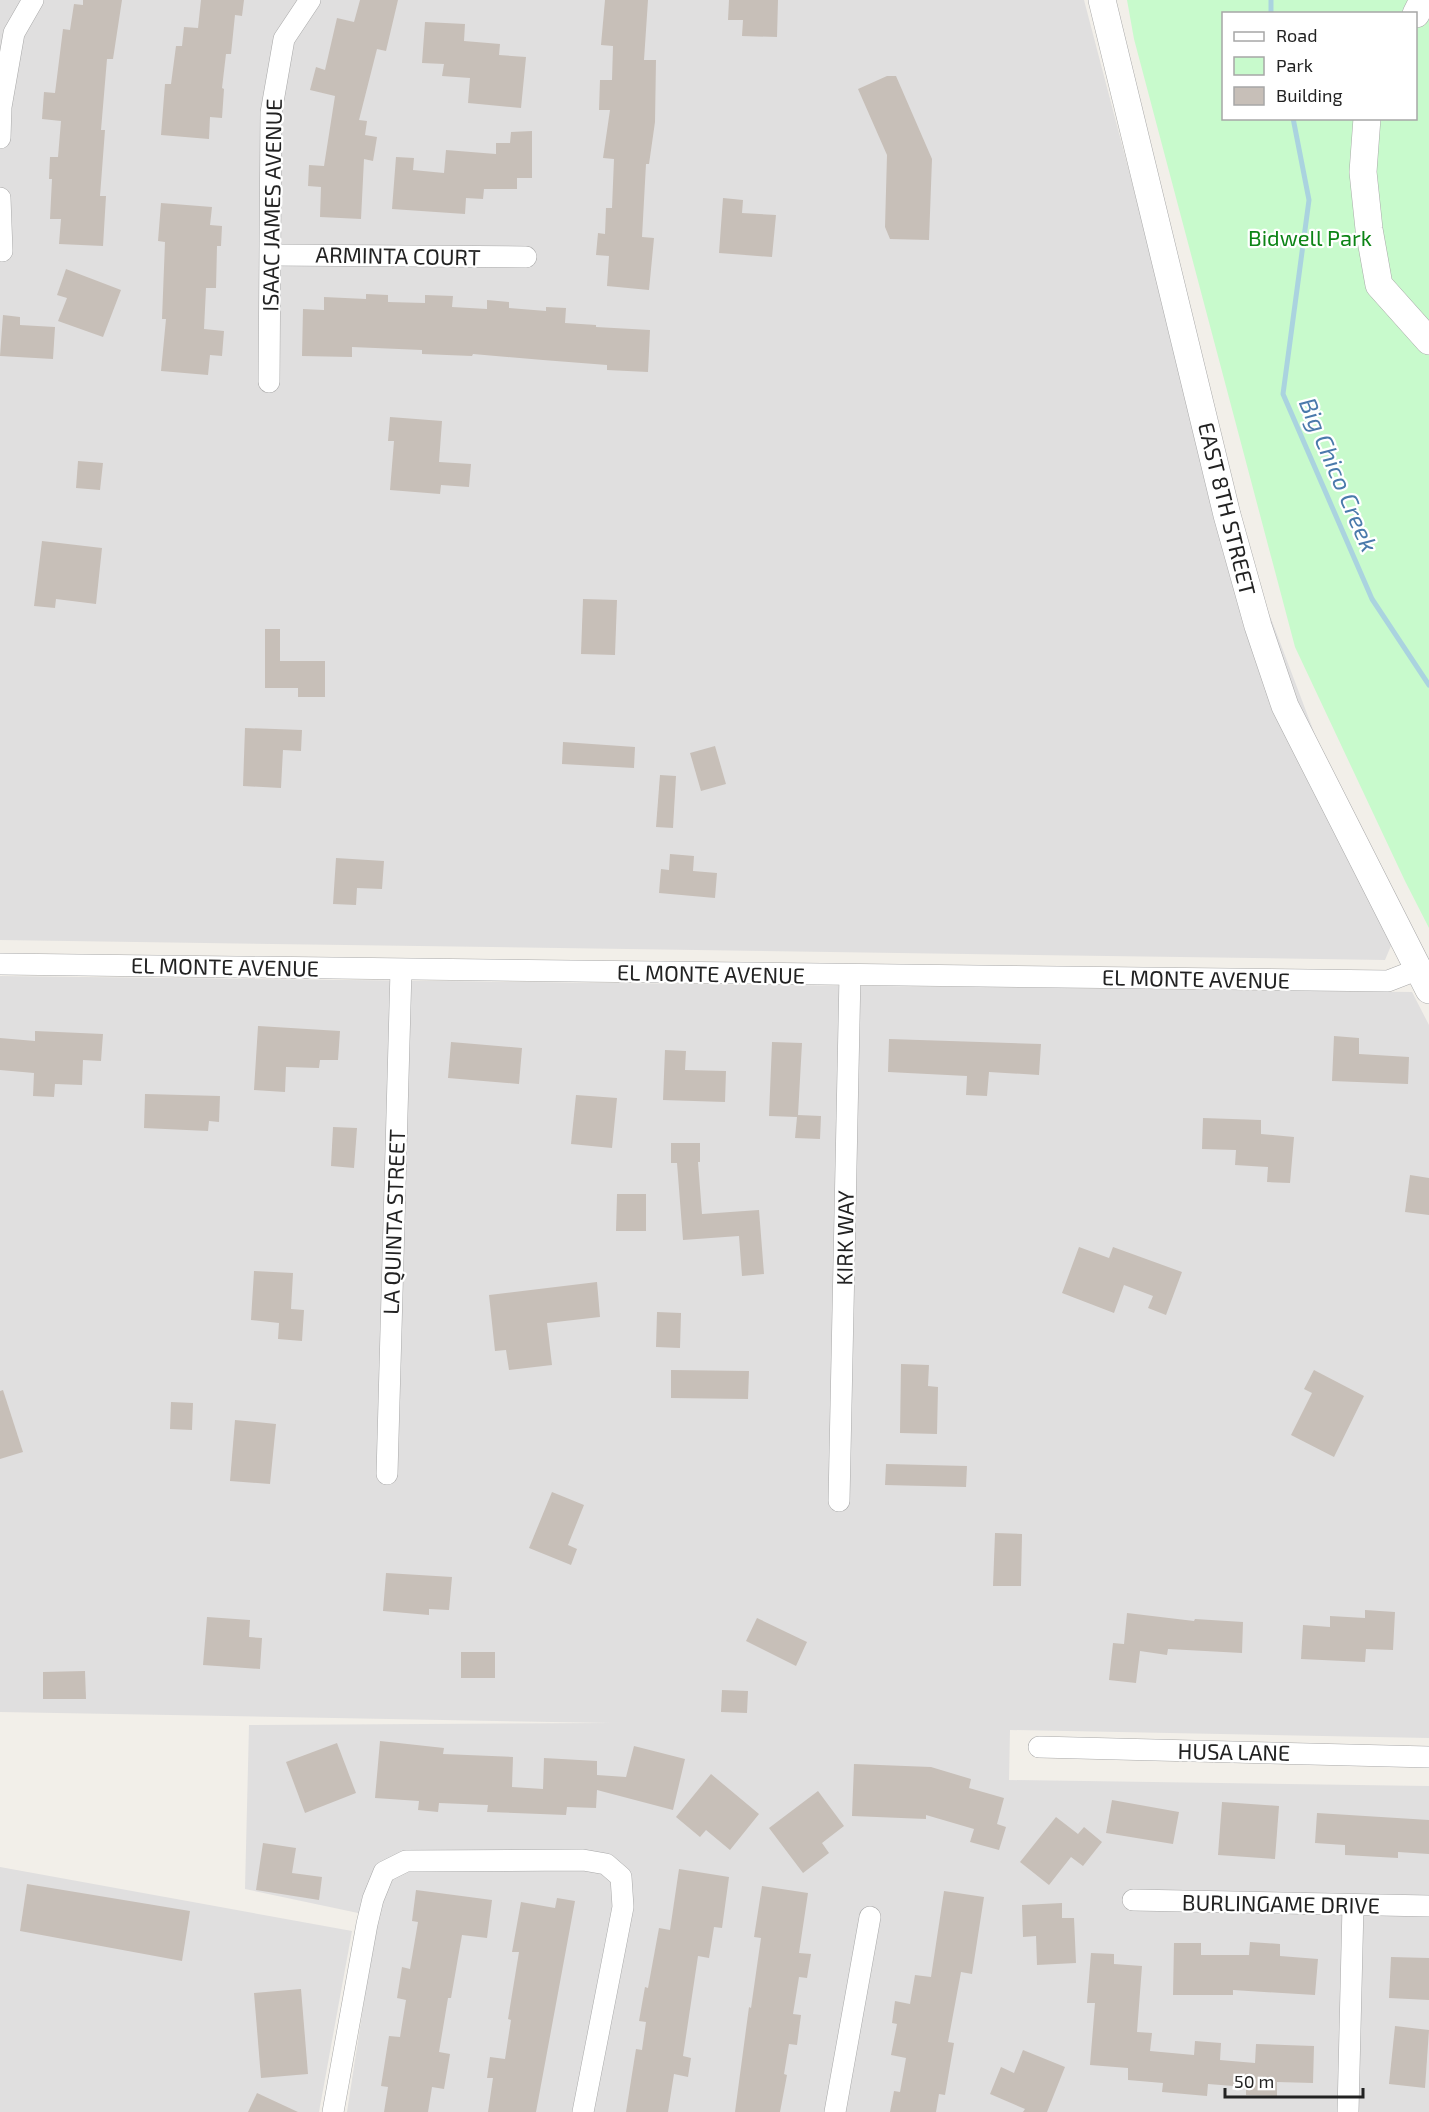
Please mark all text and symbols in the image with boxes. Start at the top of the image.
legend [1222,12,1417,120]
text: Road [1276,24,1317,46]
text: Park [1276,54,1313,76]
text: Building [1276,84,1343,106]
street label: ISAAC JAMES AVENUE [256,98,286,312]
park label: Bidwell Park [1248,224,1372,250]
street label: ARMINTA COURT [315,241,481,269]
water label: Big Chico Creek [1294,393,1385,556]
street label: EAST 8TH STREET [1194,420,1262,598]
street label: EL MONTE AVENUE [131,951,319,981]
street label: EL MONTE AVENUE [617,958,805,988]
street label: EL MONTE AVENUE [1102,963,1290,993]
street label: LA QUINTA STREET [377,1128,410,1315]
street label: KIRK WAY [830,1190,858,1286]
street label: HUSA LANE [1178,1737,1291,1765]
street label: BURLINGAME DRIVE [1182,1888,1380,1918]
scale bar [1225,2061,1363,2099]
text: 50 m [1234,2070,1274,2092]

